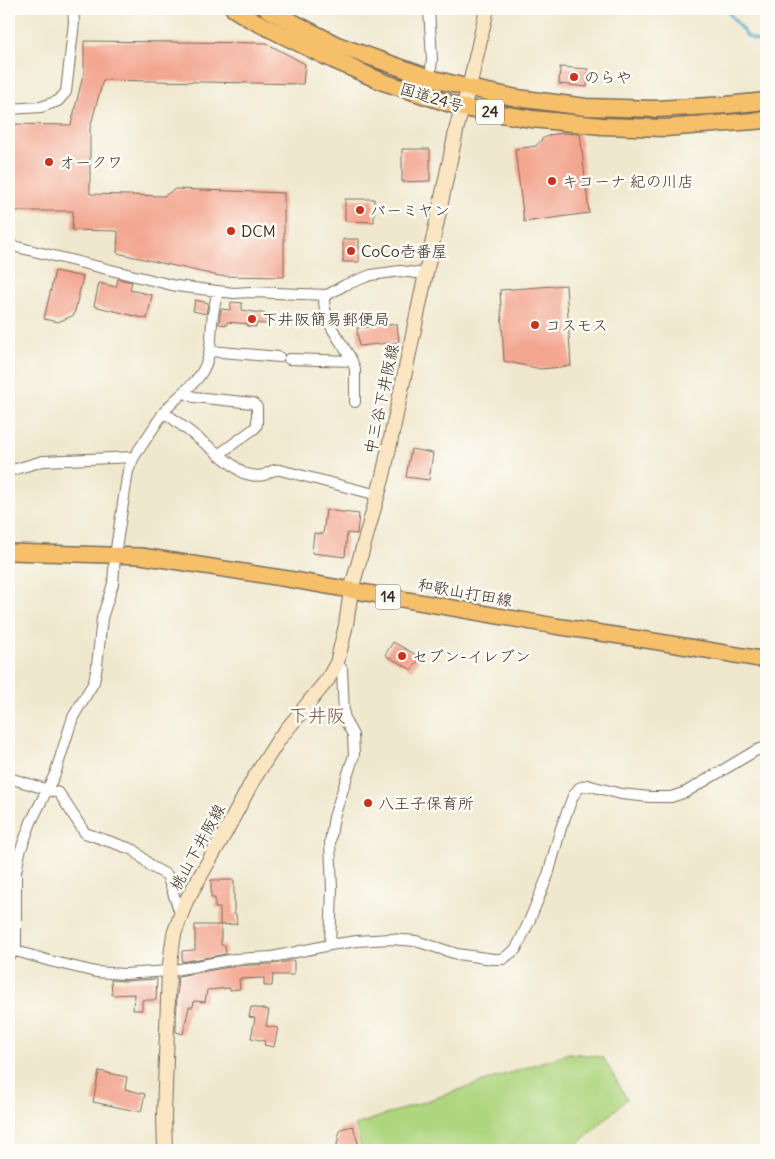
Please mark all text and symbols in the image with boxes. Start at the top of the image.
place label: のらや [584,67,632,87]
marker: のらや [568,71,580,83]
street label: 国道24号 [398,78,466,116]
road number: 24 [476,100,504,124]
place label: オークワ [59,152,123,172]
marker: オークワ [43,156,55,168]
place label: キコーナ 紀の川店 [562,171,694,191]
marker: キコーナ 紀の川店 [546,175,558,187]
place label: バーミヤン [370,200,450,220]
marker: バーミヤン [354,204,366,216]
place label: DCM [241,221,276,241]
marker: DCM [225,225,237,237]
place label: CoCo壱番屋 [361,241,448,261]
marker: CoCo壱番屋 [345,245,357,257]
place label: 下井阪簡易郵便局 [262,309,390,329]
marker: 下井阪簡易郵便局 [246,313,258,325]
place label: コスモス [545,315,608,335]
marker: コスモス [529,319,541,331]
street label: 中三谷下井阪線 [360,342,402,456]
street label: 和歌山打田線 [416,574,514,610]
road number: 14 [376,584,400,610]
place label: セブン-イレブン [412,646,531,666]
marker: セブン-イレブン [396,650,408,662]
district label: 下井阪 [288,703,346,727]
place label: 八王子保育所 [378,793,474,813]
marker: 八王子保育所 [362,797,374,809]
street label: 桃山下井阪線 [165,800,229,894]

